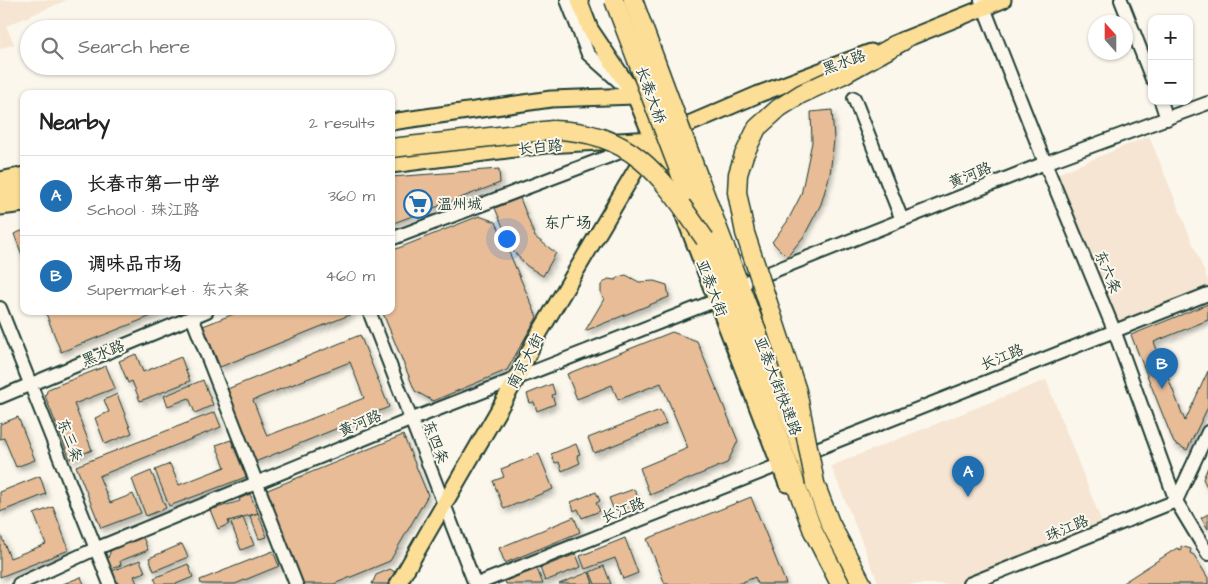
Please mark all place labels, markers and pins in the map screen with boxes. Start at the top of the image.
supermarket icon: 温州城 [403,189,433,219]
place label: 温州城 [437,194,482,215]
pin: B [1146,348,1178,389]
pin: A [952,456,984,497]

